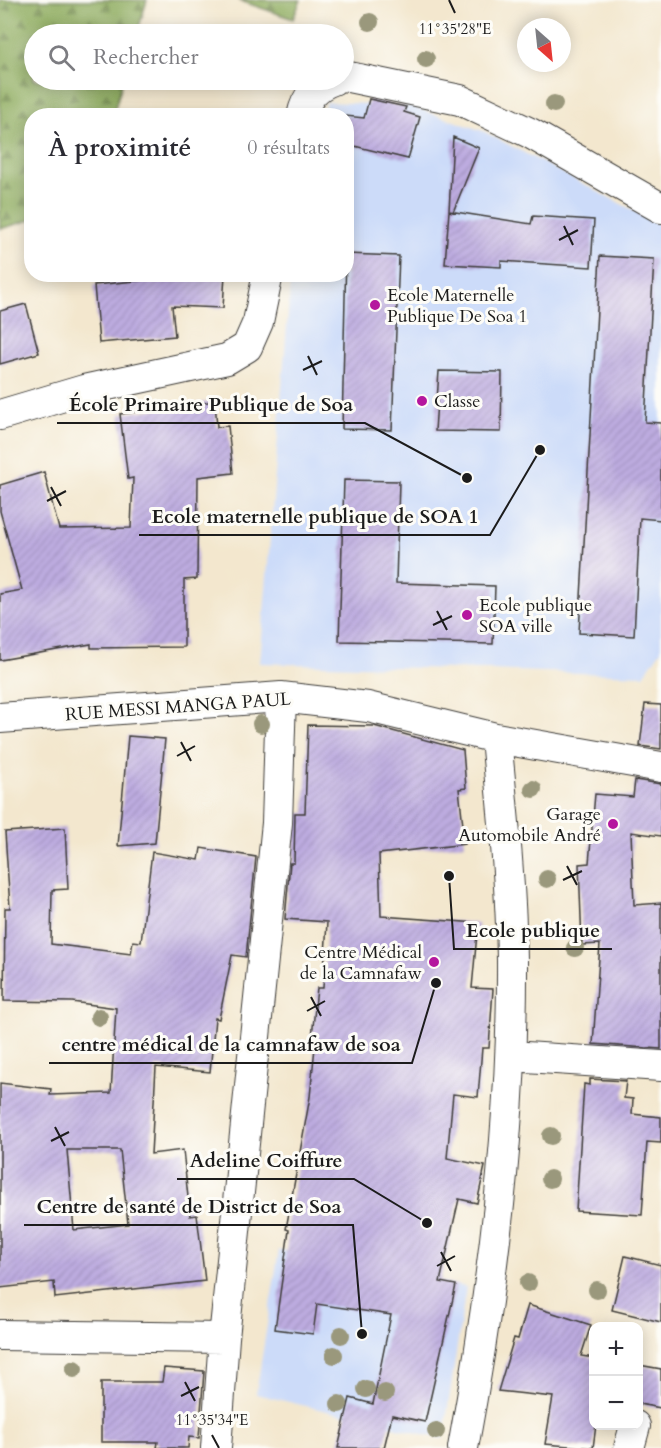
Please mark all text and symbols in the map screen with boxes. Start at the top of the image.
north arrow [517,18,571,72]
text: 11°35'28"E [419,19,491,39]
search box [24,24,354,90]
icon: search [45,41,78,74]
text: Rechercher [93,42,198,72]
text: À proximité [48,130,191,165]
text: 0 résultats [247,134,330,161]
place label: Ecole Maternelle Publique De Soa 1 [387,283,528,329]
marker: Ecole Maternelle Publique De Soa 1 [368,298,382,312]
callout: École Primaire Publique de Soa [57,385,365,423]
place label: Classe [434,389,480,414]
text: École Primaire Publique de Soa [69,391,353,418]
marker: Classe [415,394,429,408]
callout: Ecole maternelle publique de SOA 1 [139,497,490,535]
text: Ecole maternelle publique de SOA 1 [151,503,479,530]
place label: Ecole publique SOA ville [479,593,592,639]
marker: Ecole publique SOA ville [460,608,474,622]
street label: RUE MESSI MANGA PAUL [64,687,292,727]
place label: Garage Automobile André [458,802,601,848]
marker: Garage Automobile André [606,817,620,831]
callout: Ecole publique [454,911,612,949]
text: Ecole publique [466,917,600,944]
place label: Centre Médical de la Camnafaw [300,940,423,986]
marker: Centre Médical de la Camnafaw [427,955,441,969]
callout: centre médical de la camnafaw de soa [49,1025,412,1063]
text: centre médical de la camnafaw de soa [61,1031,401,1058]
callout: Adeline Coiffure [177,1141,354,1179]
text: Adeline Coiffure [189,1147,343,1174]
callout: Centre de santé de District de Soa [24,1187,353,1225]
text: Centre de santé de District de Soa [37,1193,341,1220]
map controls [589,1322,643,1430]
button: + [589,1322,643,1376]
button: − [589,1376,643,1430]
text: 11°35'34"E [176,1410,248,1430]

